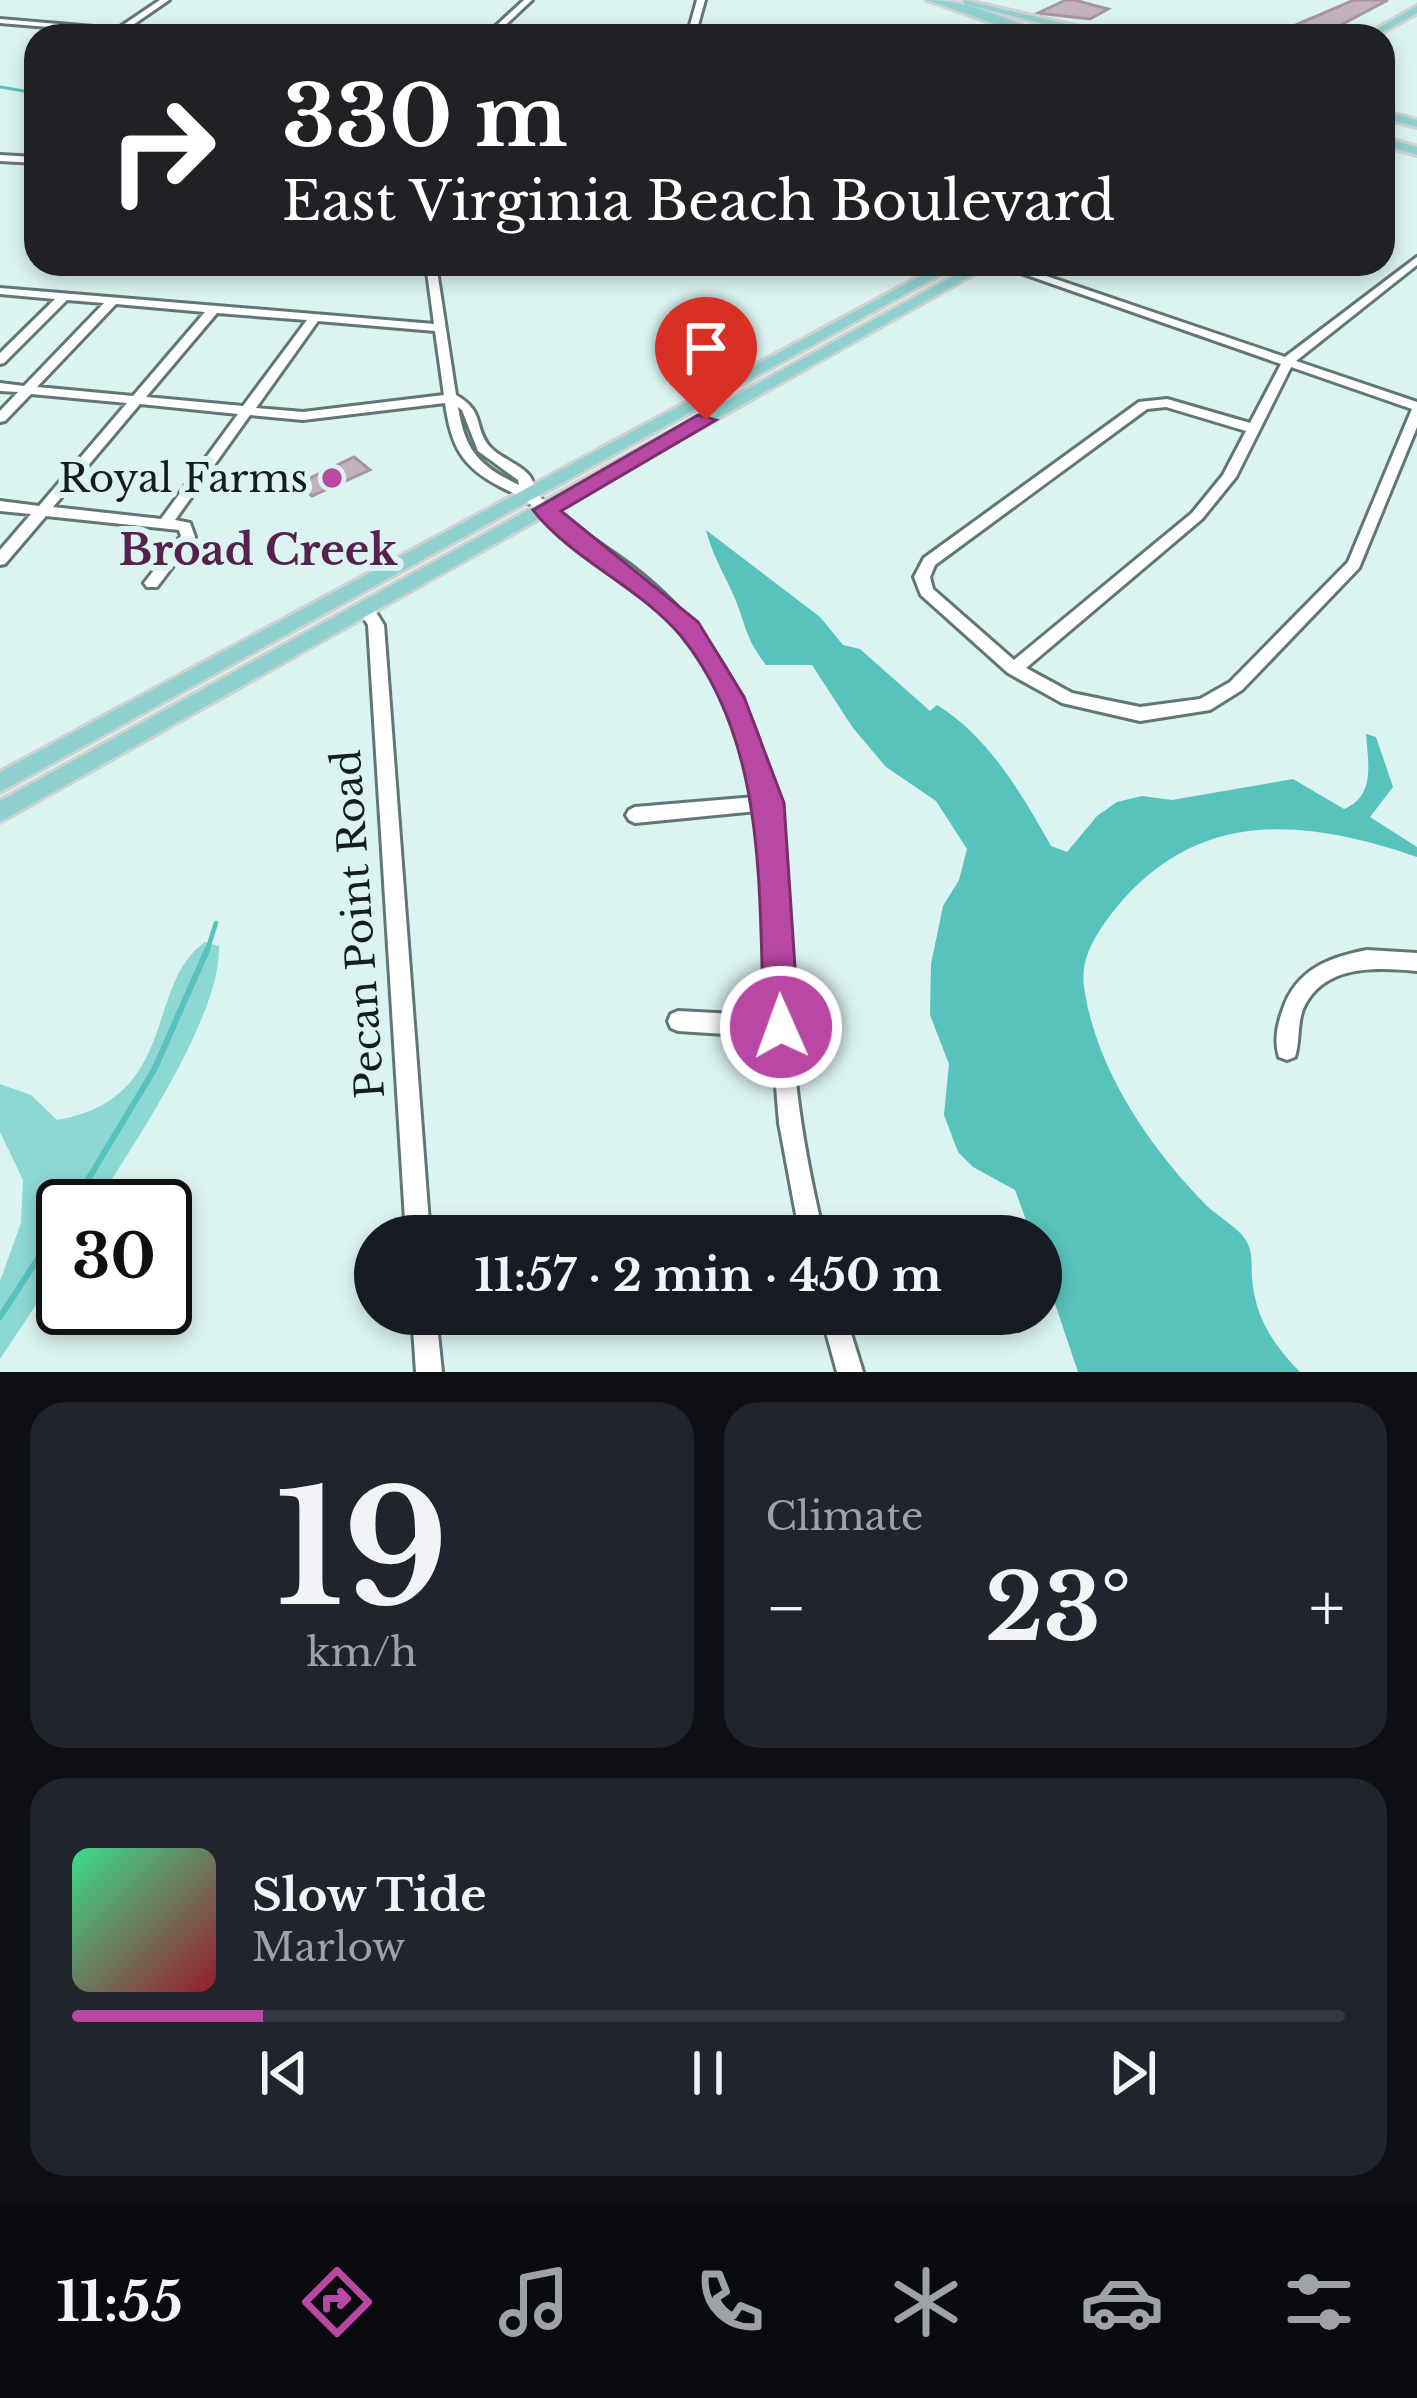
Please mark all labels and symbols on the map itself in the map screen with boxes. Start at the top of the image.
pin [655,297,757,420]
place label: Royal Farms [58,454,308,503]
marker: Royal Farms [319,465,345,491]
district label: Broad Creek [119,524,398,576]
street label: Pecan Point Road [322,748,395,1100]
position arrow [718,964,844,1090]
speed limit sign: 30 [36,1179,192,1335]

